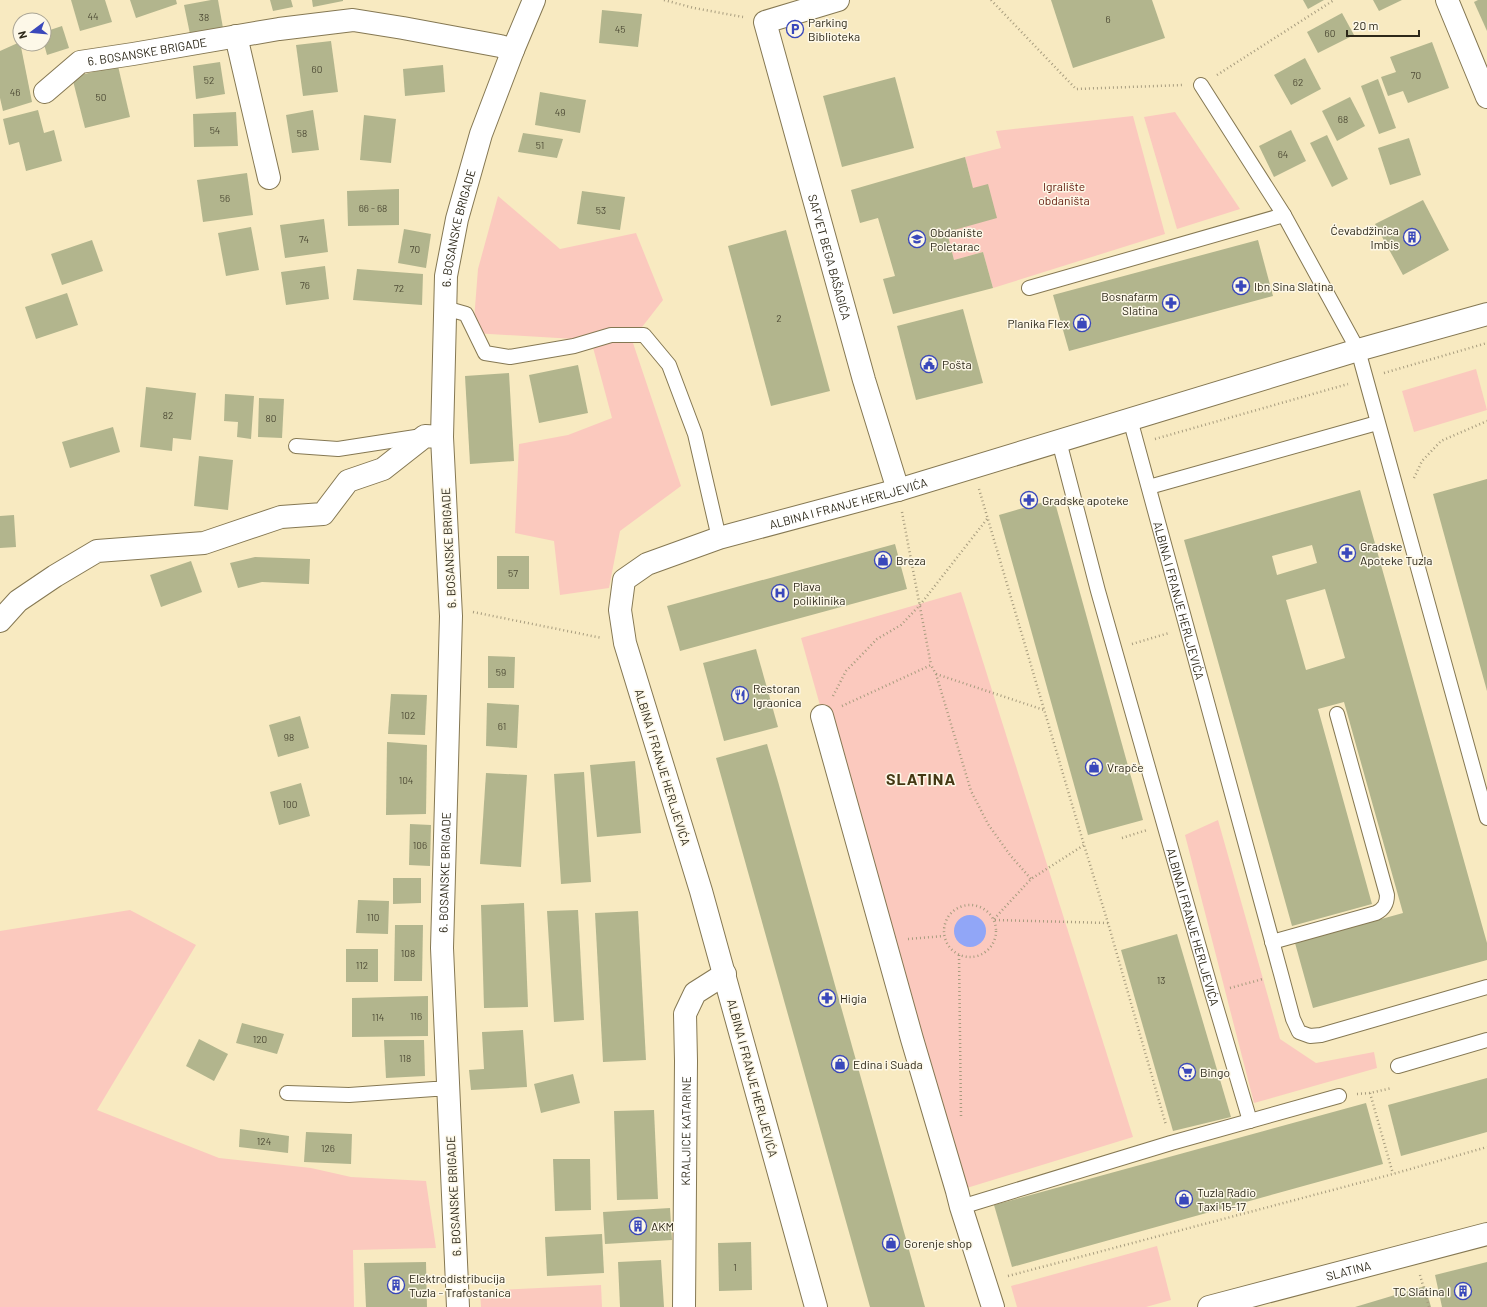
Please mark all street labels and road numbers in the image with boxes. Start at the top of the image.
street label: 6. BOSANSKE BRIGADE [86,34,208,68]
street label: 6. BOSANSKE BRIGADE [439,167,478,287]
street label: SAFVET BEGA BAŠAGIĆA [806,193,854,321]
street label: ALBINA I FRANJE HERLJEVIĆA [768,475,929,531]
street label: 6. BOSANSKE BRIGADE [438,487,458,609]
street label: ALBINA I FRANJE HERLJEVIĆA [1151,520,1208,681]
street label: ALBINA I FRANJE HERLJEVIĆA [632,687,694,847]
street label: 6. BOSANSKE BRIGADE [435,812,453,933]
street label: ALBINA I FRANJE HERLJEVIĆA [1164,846,1222,1007]
street label: ALBINA I FRANJE HERLJEVIĆA [725,997,781,1159]
street label: KRALJICE KATARINE [678,1076,693,1186]
street label: 6. BOSANSKE BRIGADE [443,1135,463,1257]
street label: SLATINA [1324,1258,1372,1283]

